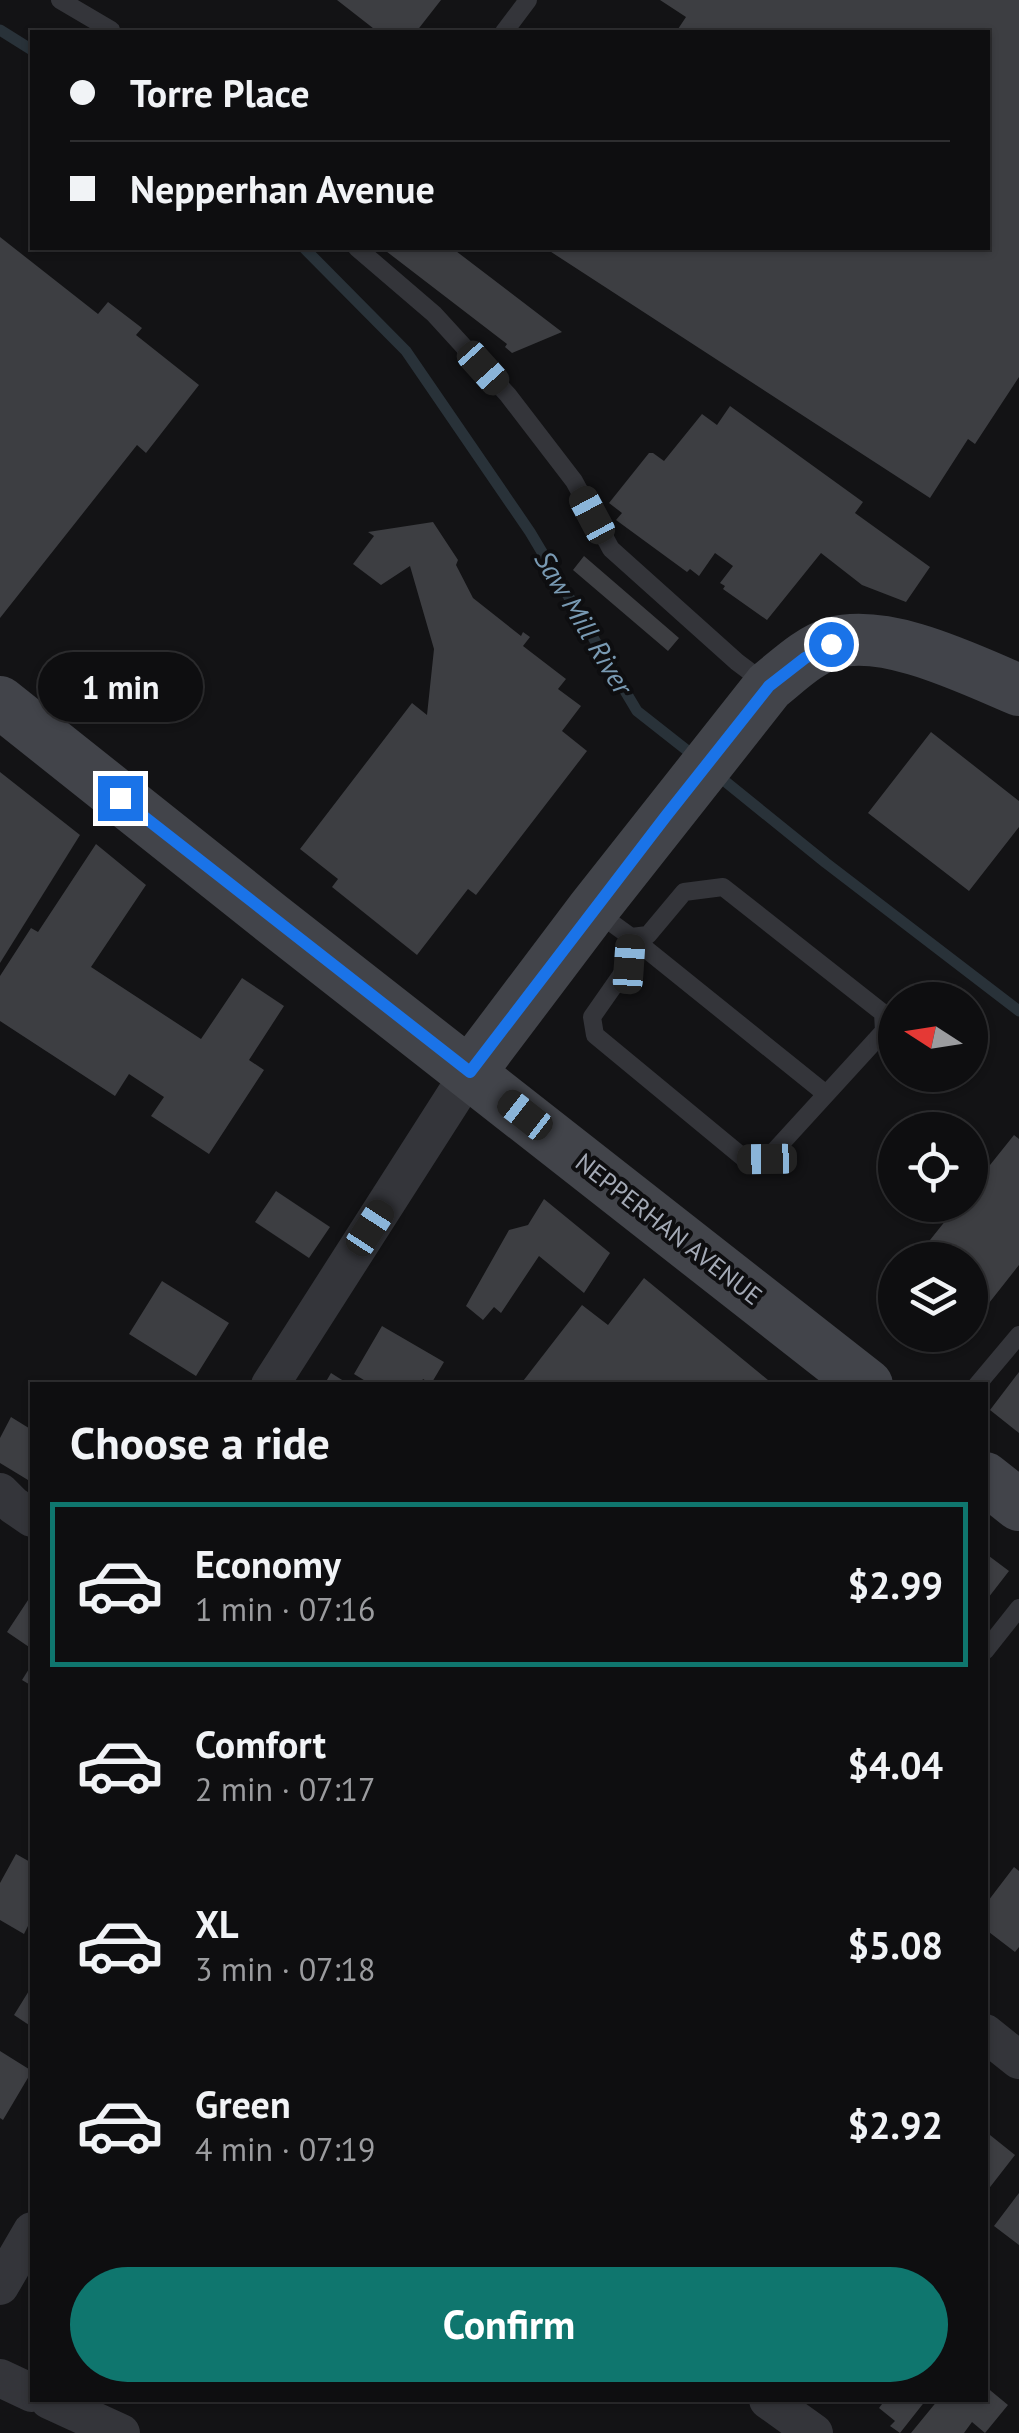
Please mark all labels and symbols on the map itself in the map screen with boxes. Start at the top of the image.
car [452,336,514,400]
car [565,481,619,549]
water label: Saw Mill River [527,543,642,702]
route start [809,622,854,667]
callout: 1 min [38,653,202,723]
route end [98,776,143,821]
car [612,933,646,995]
north arrow [878,982,988,1092]
car [492,1085,558,1145]
car [737,1143,797,1175]
street label: NEPPERHAN AVENUE [569,1146,769,1312]
car [341,1195,399,1261]

